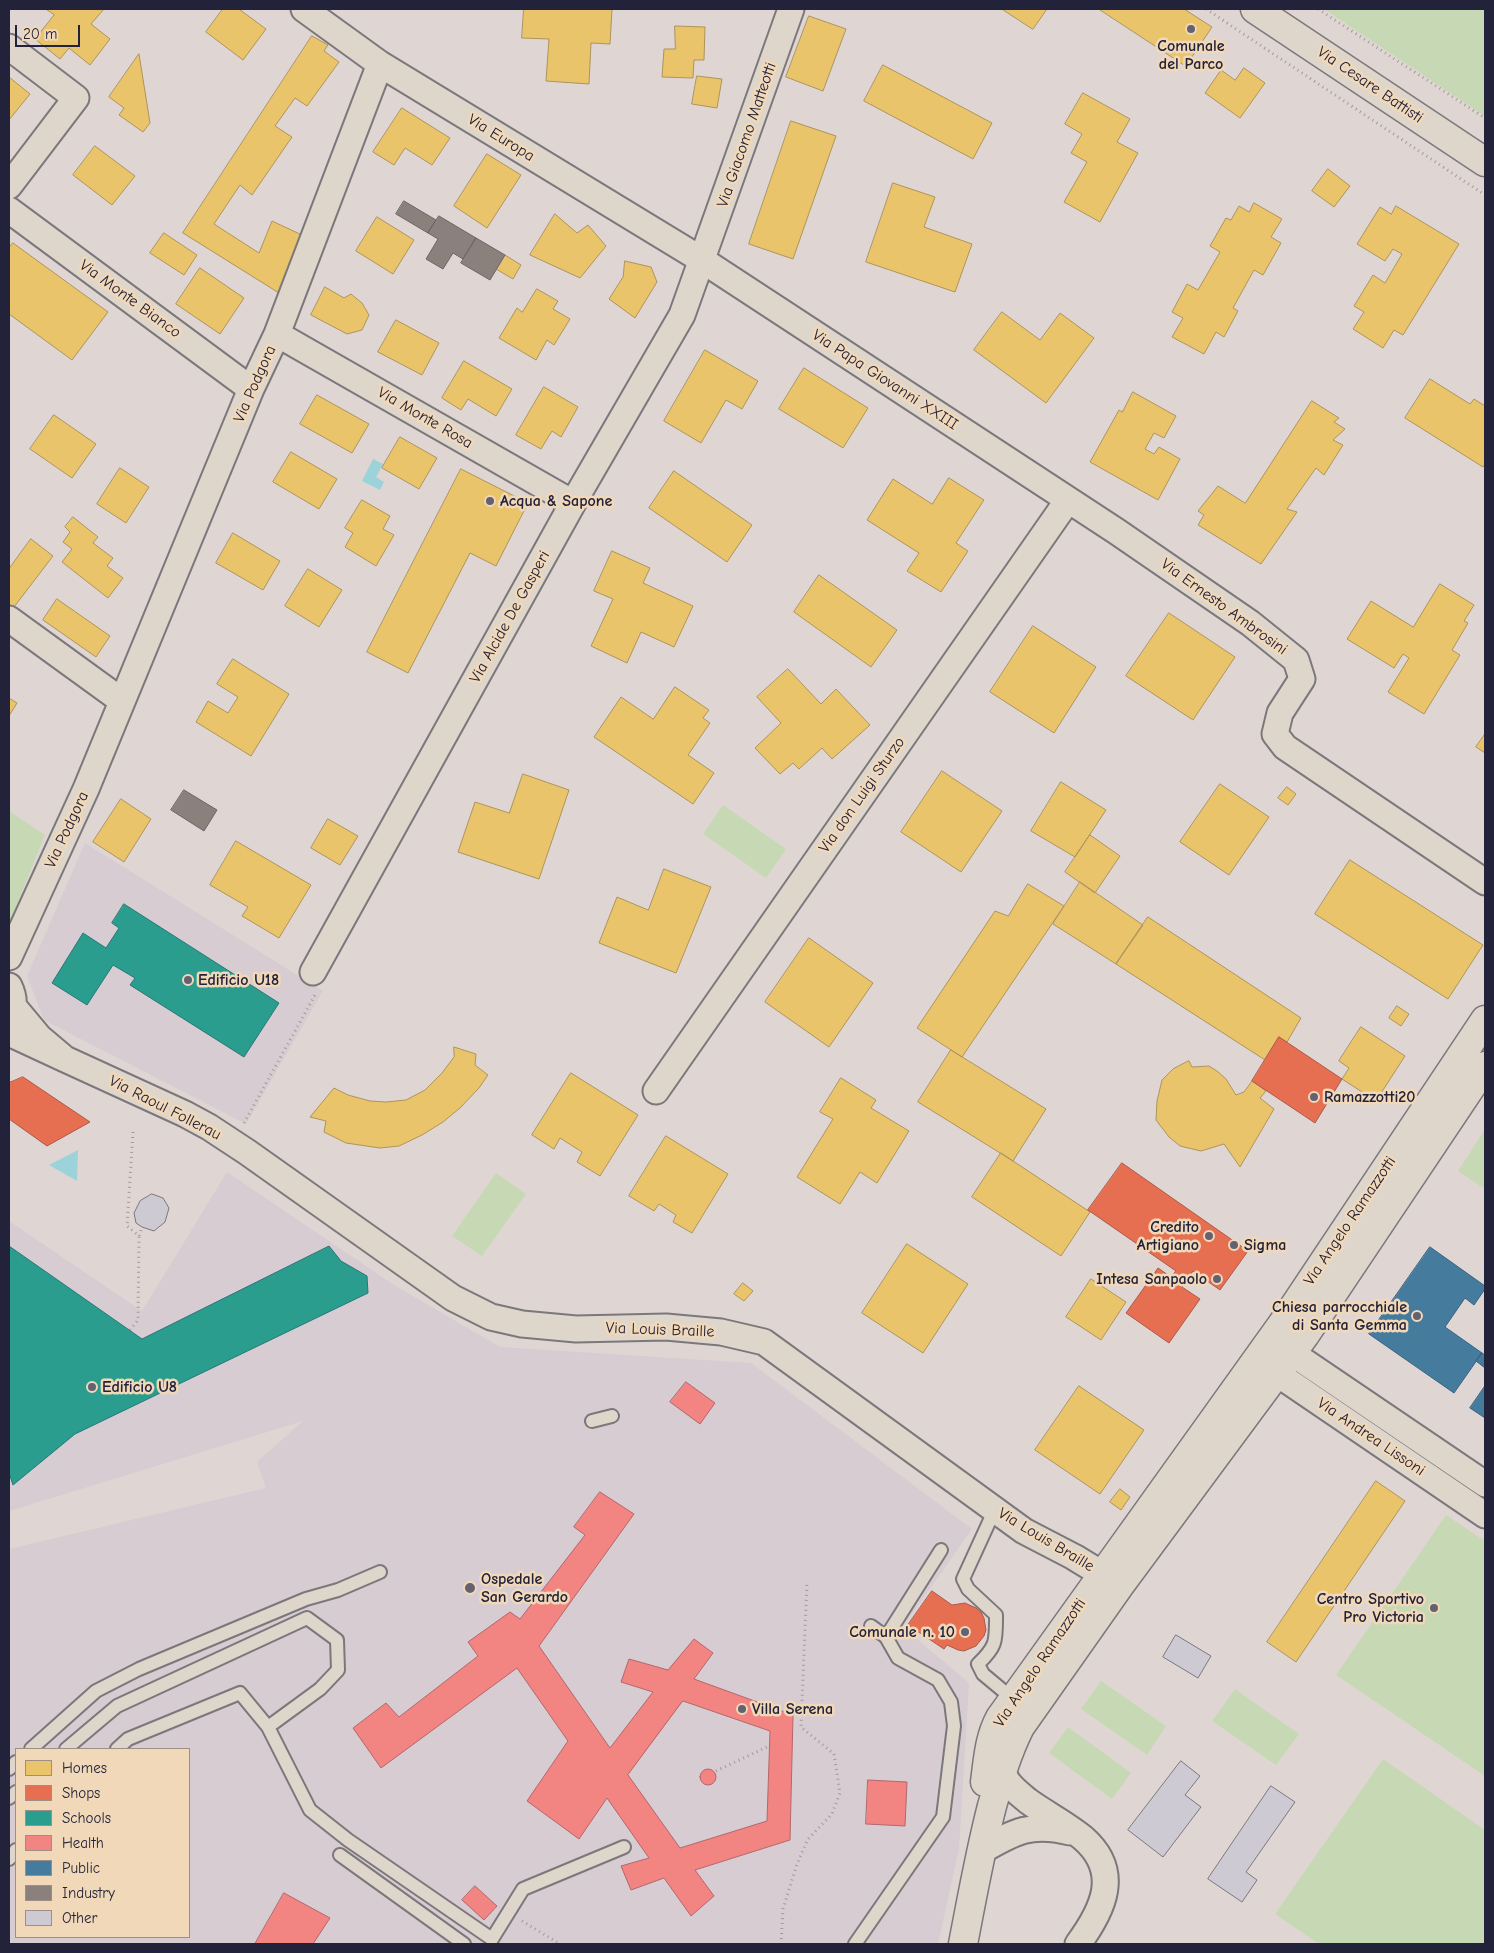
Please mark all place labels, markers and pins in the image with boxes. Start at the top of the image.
marker: Comunale del Parco [1185,23,1197,35]
place label: Comunale del Parco [1157,36,1225,74]
place label: Acqua & Sapone [500,491,612,511]
marker: Acqua & Sapone [484,495,496,507]
place label: Edificio U18 [198,970,279,990]
marker: Edificio U18 [182,974,194,986]
place label: Ramazzotti20 [1324,1087,1415,1107]
marker: Ramazzotti20 [1308,1091,1320,1103]
place label: Credito Artigiano [1137,1217,1199,1255]
marker: Credito Artigiano [1203,1230,1215,1242]
place label: Sigma [1244,1235,1286,1255]
marker: Sigma [1228,1239,1240,1251]
place label: Intesa Sanpaolo [1096,1269,1207,1289]
marker: Intesa Sanpaolo [1211,1273,1223,1285]
place label: Chiesa parrocchiale di Santa Gemma [1272,1297,1407,1335]
marker: Chiesa parrocchiale di Santa Gemma [1411,1310,1423,1322]
place label: Edificio U8 [102,1377,177,1397]
marker: Edificio U8 [86,1381,98,1393]
place label: Ospedale San Gerardo [481,1569,568,1607]
marker: Ospedale San Gerardo [463,1581,477,1595]
place label: Centro Sportivo Pro Victoria [1317,1589,1424,1627]
marker: Centro Sportivo Pro Victoria [1428,1602,1440,1614]
place label: Comunale n. 10 [849,1622,955,1642]
marker: Comunale n. 10 [959,1626,971,1638]
place label: Villa Serena [752,1699,833,1719]
marker: Villa Serena [736,1703,748,1715]

